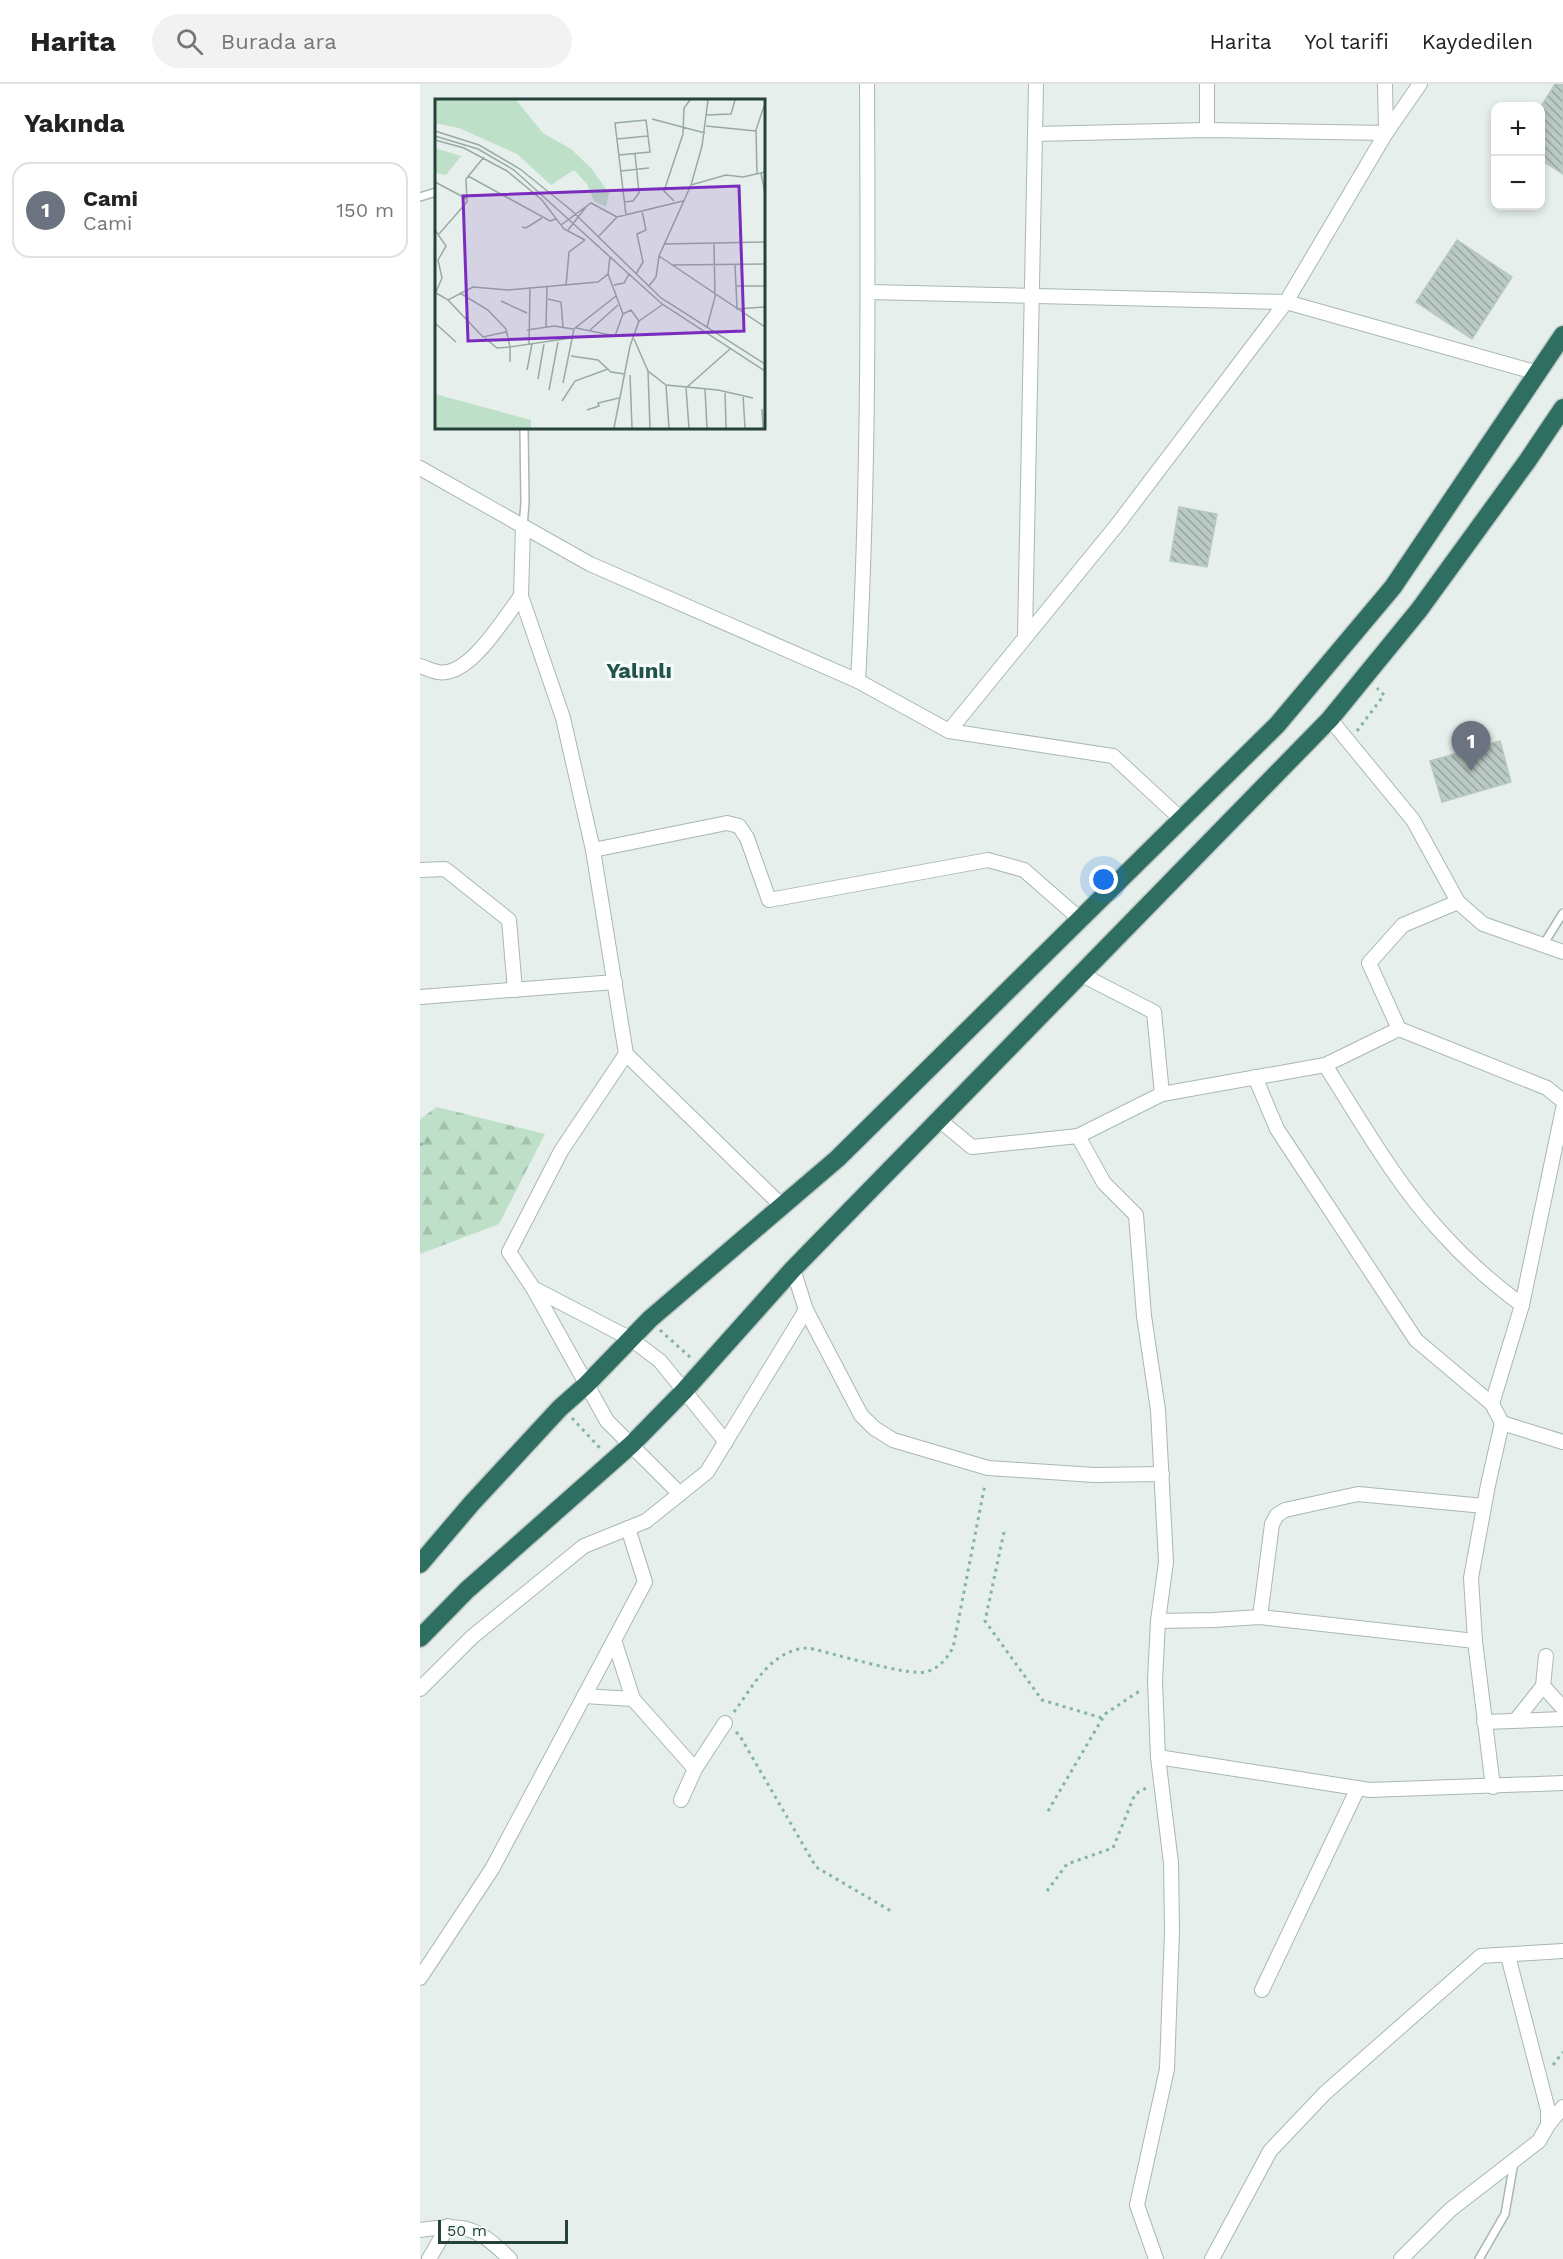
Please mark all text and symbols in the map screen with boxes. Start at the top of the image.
search box [152,14,572,68]
text: Harita [30,25,116,58]
icon: search [173,25,206,58]
text: Burada ara [221,29,337,54]
text: Harita [1210,29,1272,54]
text: Yol tarifi [1305,29,1389,54]
text: Kaydedilen [1422,29,1533,54]
inset map [435,99,765,429]
map controls [1491,102,1545,210]
button: + [1491,102,1545,156]
text: Yakında [24,108,125,138]
button: − [1491,156,1545,210]
text: Cami [83,186,138,211]
text: 1 [41,198,50,222]
text: 150 m [336,198,394,222]
text: Cami [83,211,132,235]
district label: Yalınlı [606,658,672,683]
pin: 1 [1452,722,1490,771]
your location [1089,865,1118,894]
scale bar [438,2217,568,2244]
text: 50 m [447,2221,487,2240]

